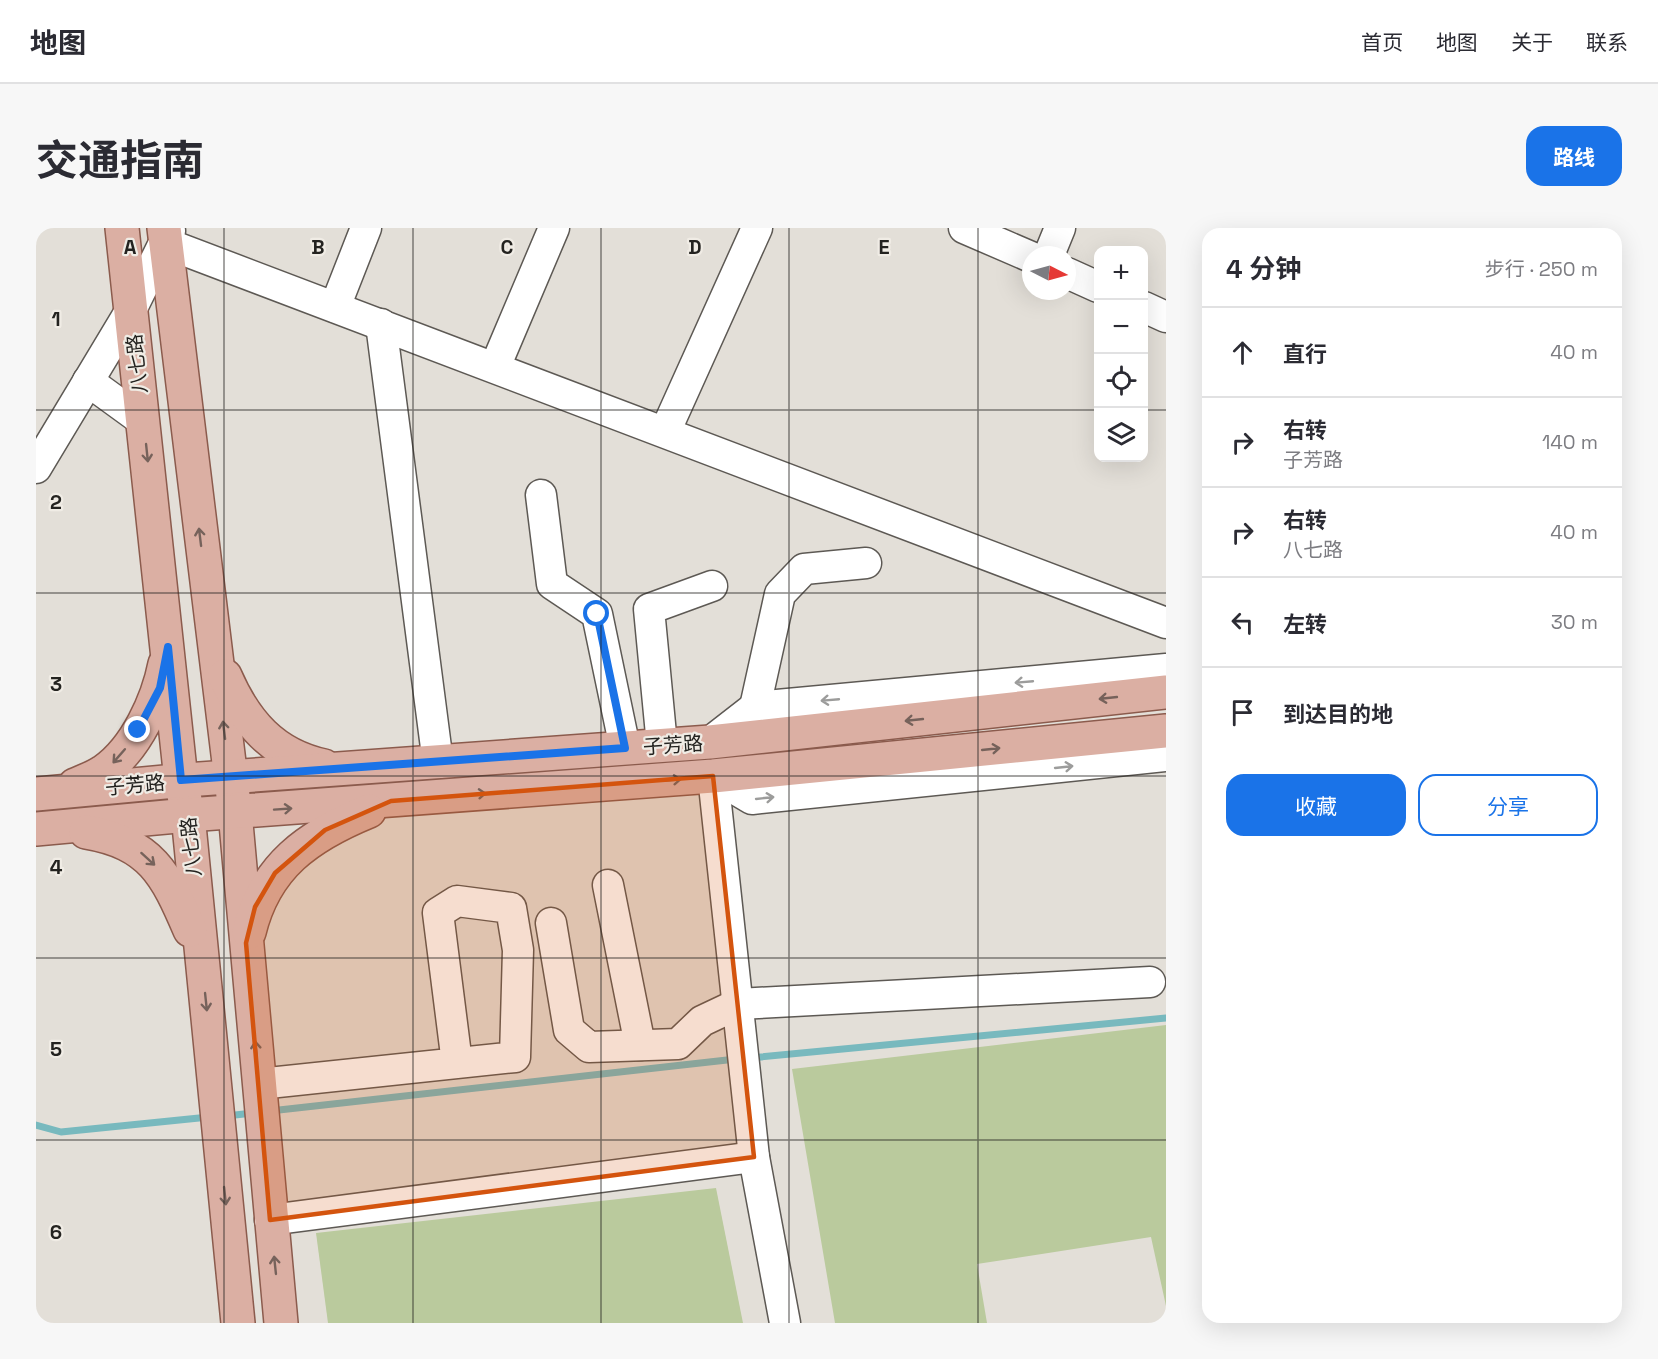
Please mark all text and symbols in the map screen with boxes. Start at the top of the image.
text: 地图 [30,25,86,61]
text: 首页 [1361,29,1403,56]
text: 地图 [1436,29,1478,56]
text: 关于 [1511,29,1553,56]
text: 联系 [1586,29,1628,56]
button: 路线 [1526,126,1622,186]
text: 交通指南 [36,134,204,187]
text: A [124,234,137,260]
text: B [311,234,325,260]
text: C [501,234,514,260]
text: D [688,234,702,260]
text: E [878,234,890,260]
north arrow [1022,246,1076,300]
map controls [1094,246,1148,462]
button: + [1094,246,1148,300]
text: 4 分钟 [1226,252,1301,286]
text: 步行 · 250 m [1485,256,1598,282]
button: − [1094,300,1148,354]
text: 1 [51,306,61,332]
street label: 八七路 [121,333,153,395]
icon: ahead [1226,336,1259,369]
text: 40 m [1550,339,1598,365]
text: 直行 [1283,340,1327,368]
button: locate [1094,354,1148,408]
button: layers [1094,408,1148,462]
text: 右转 [1283,416,1327,444]
icon: right [1226,426,1259,459]
text: 140 m [1542,429,1598,455]
one-way arrow [142,443,153,463]
text: 子芳路 [1283,447,1343,473]
text: 2 [50,489,62,515]
text: 右转 [1283,506,1327,534]
icon: right [1226,516,1259,549]
text: 40 m [1550,519,1598,545]
one-way arrow [194,527,205,547]
text: 八七路 [1283,537,1343,563]
route start [583,600,609,626]
icon: left [1226,606,1259,639]
text: 30 m [1551,609,1598,635]
text: 左转 [1283,610,1327,638]
text: 3 [50,671,62,697]
one-way arrow [1015,677,1035,688]
one-way arrow [1098,693,1118,704]
one-way arrow [820,695,840,706]
icon: arrive [1226,696,1259,729]
text: 到达目的地 [1283,700,1393,728]
one-way arrow [905,714,924,725]
route end [124,716,150,742]
one-way arrow [218,721,229,741]
street label: 子芳路 [642,730,704,760]
one-way arrow [981,743,1001,754]
one-way arrow [112,748,126,763]
one-way arrow [1053,761,1073,772]
street label: 子芳路 [104,769,166,801]
one-way arrow [661,774,681,785]
button: 收藏 [1226,774,1406,836]
button: 分享 [1418,774,1598,836]
one-way arrow [467,789,487,800]
one-way arrow [755,792,775,803]
one-way arrow [272,803,292,814]
street label: 八七路 [175,816,207,878]
one-way arrow [140,852,155,866]
text: 4 [50,854,63,880]
one-way arrow [201,991,212,1011]
text: 5 [50,1036,62,1062]
one-way arrow [250,1040,261,1060]
one-way arrow [220,1185,231,1205]
text: 6 [50,1219,62,1245]
one-way arrow [269,1255,280,1275]

